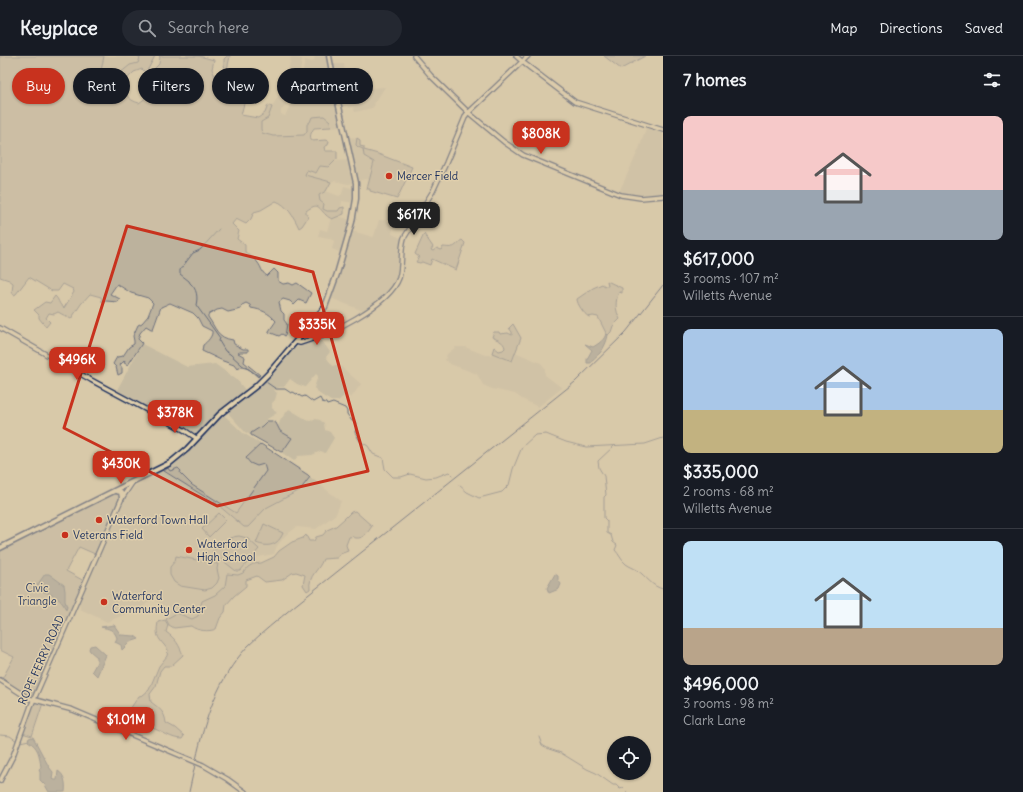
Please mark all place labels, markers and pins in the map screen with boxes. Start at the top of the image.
pin: $808K [513,121,569,155]
place label: Mercer Field [397,169,459,183]
marker: Mercer Field [384,171,394,181]
pin: $617K [386,202,442,236]
pin: $335K [289,312,345,346]
pin: $496K [49,347,105,381]
pin: $378K [147,400,203,434]
pin: $430K [93,451,149,485]
place label: Waterford Town Hall [107,513,208,527]
marker: Waterford Town Hall [94,515,104,525]
place label: Veterans Field [73,528,144,542]
marker: Veterans Field [60,530,70,540]
place label: Waterford High School [197,537,255,564]
marker: Waterford High School [184,545,194,555]
place label: Waterford Community Center [112,589,206,616]
marker: Waterford Community Center [99,597,109,607]
pin: $1.01M [93,707,159,741]

